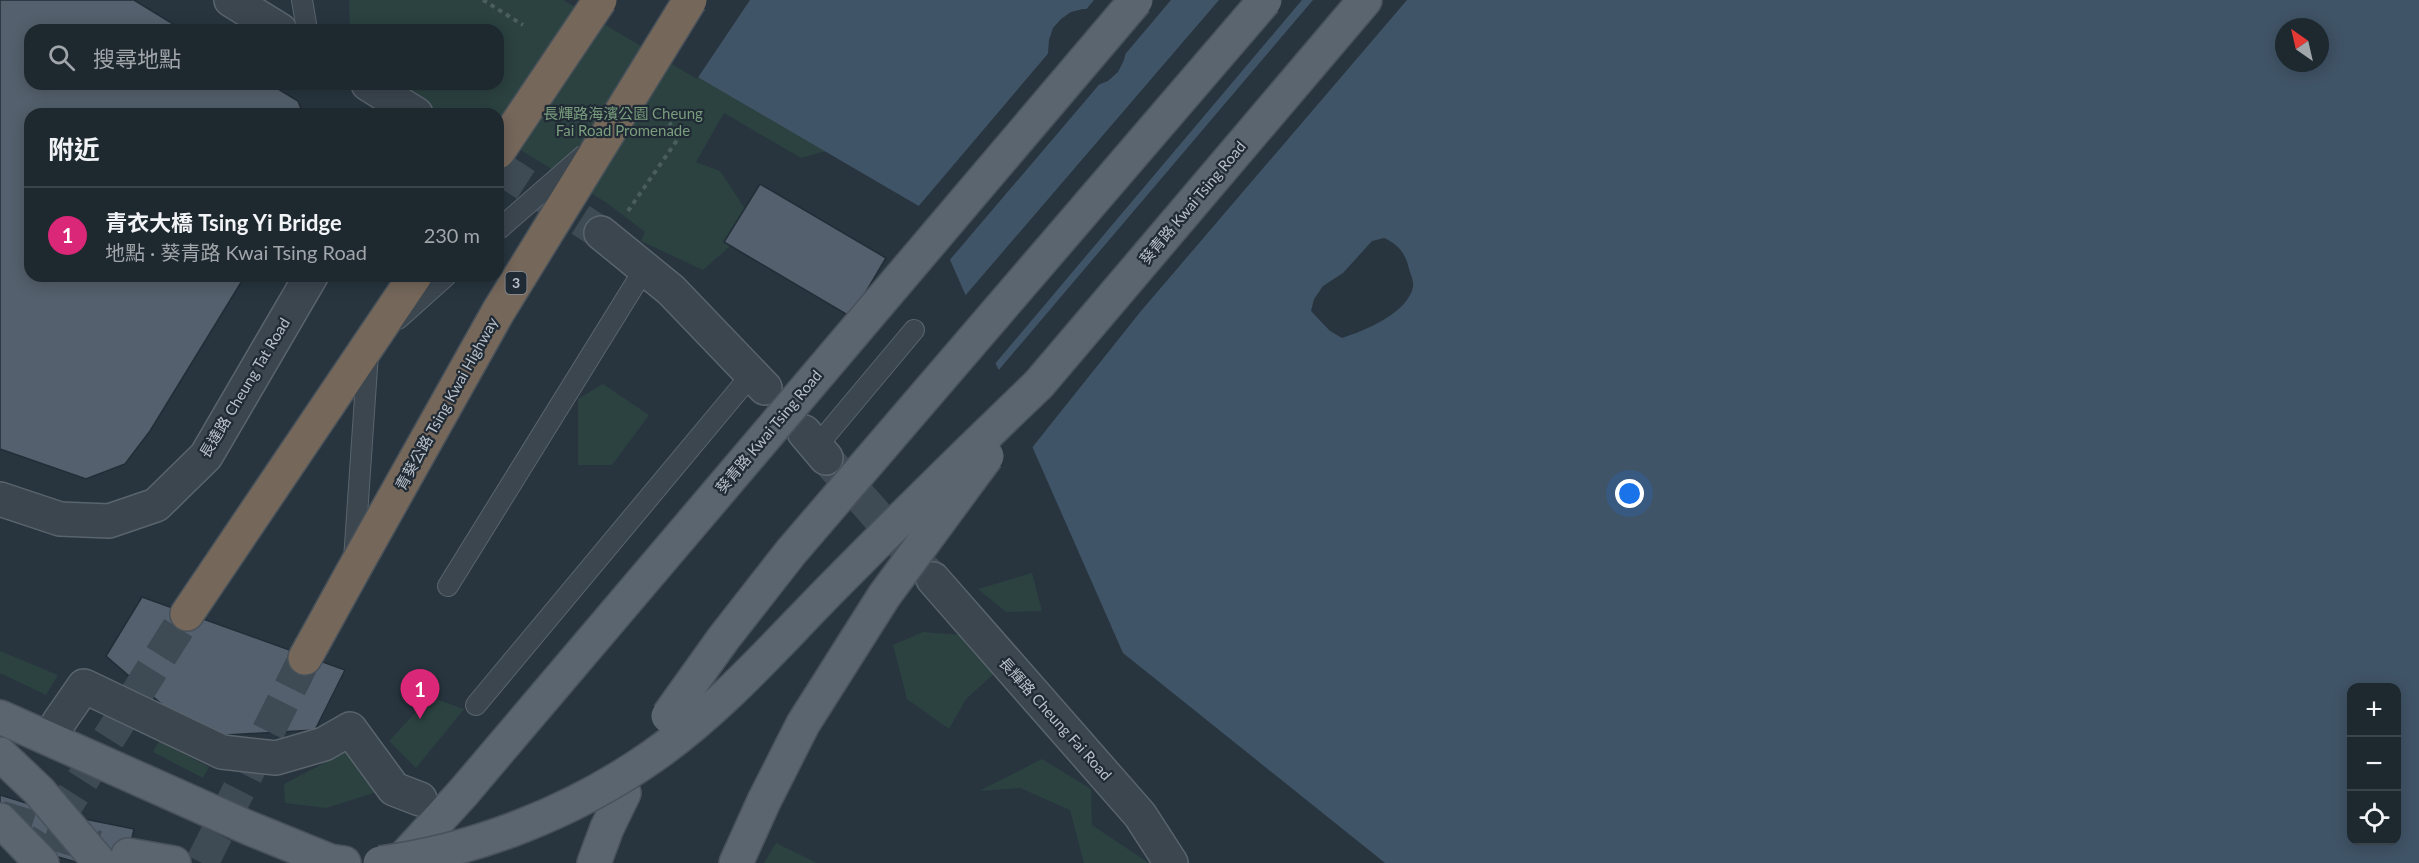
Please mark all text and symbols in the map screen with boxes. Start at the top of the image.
north arrow [2275,18,2329,72]
search box [24,24,504,90]
icon: search [45,41,78,74]
text: 搜尋地點 [93,45,181,72]
park label: 長輝路海濱公園 Cheung Fai Road Promenade [543,104,703,139]
text: 附近 [48,133,100,165]
street label: 葵青路 Kwai Tsing Road [1136,137,1249,267]
text: 青衣大橋 Tsing Yi Bridge [105,209,342,236]
text: 1 [62,223,73,247]
text: 230 m [424,223,480,247]
text: 地點 · 葵青路 Kwai Tsing Road [105,240,367,264]
road number: 3 [506,272,526,294]
street label: 長達路 Cheung Tat Road [195,314,293,461]
street label: 青葵公路 Tsing Kwai Highway [391,314,501,493]
street label: 葵青路 Kwai Tsing Road [712,366,825,496]
your location [1615,479,1644,508]
street label: 長輝路 Cheung Fai Road [996,653,1116,783]
pin: 1 [400,670,440,719]
map controls [2347,683,2401,845]
button: + [2347,683,2401,737]
button: − [2347,737,2401,791]
button: locate [2347,791,2401,845]

